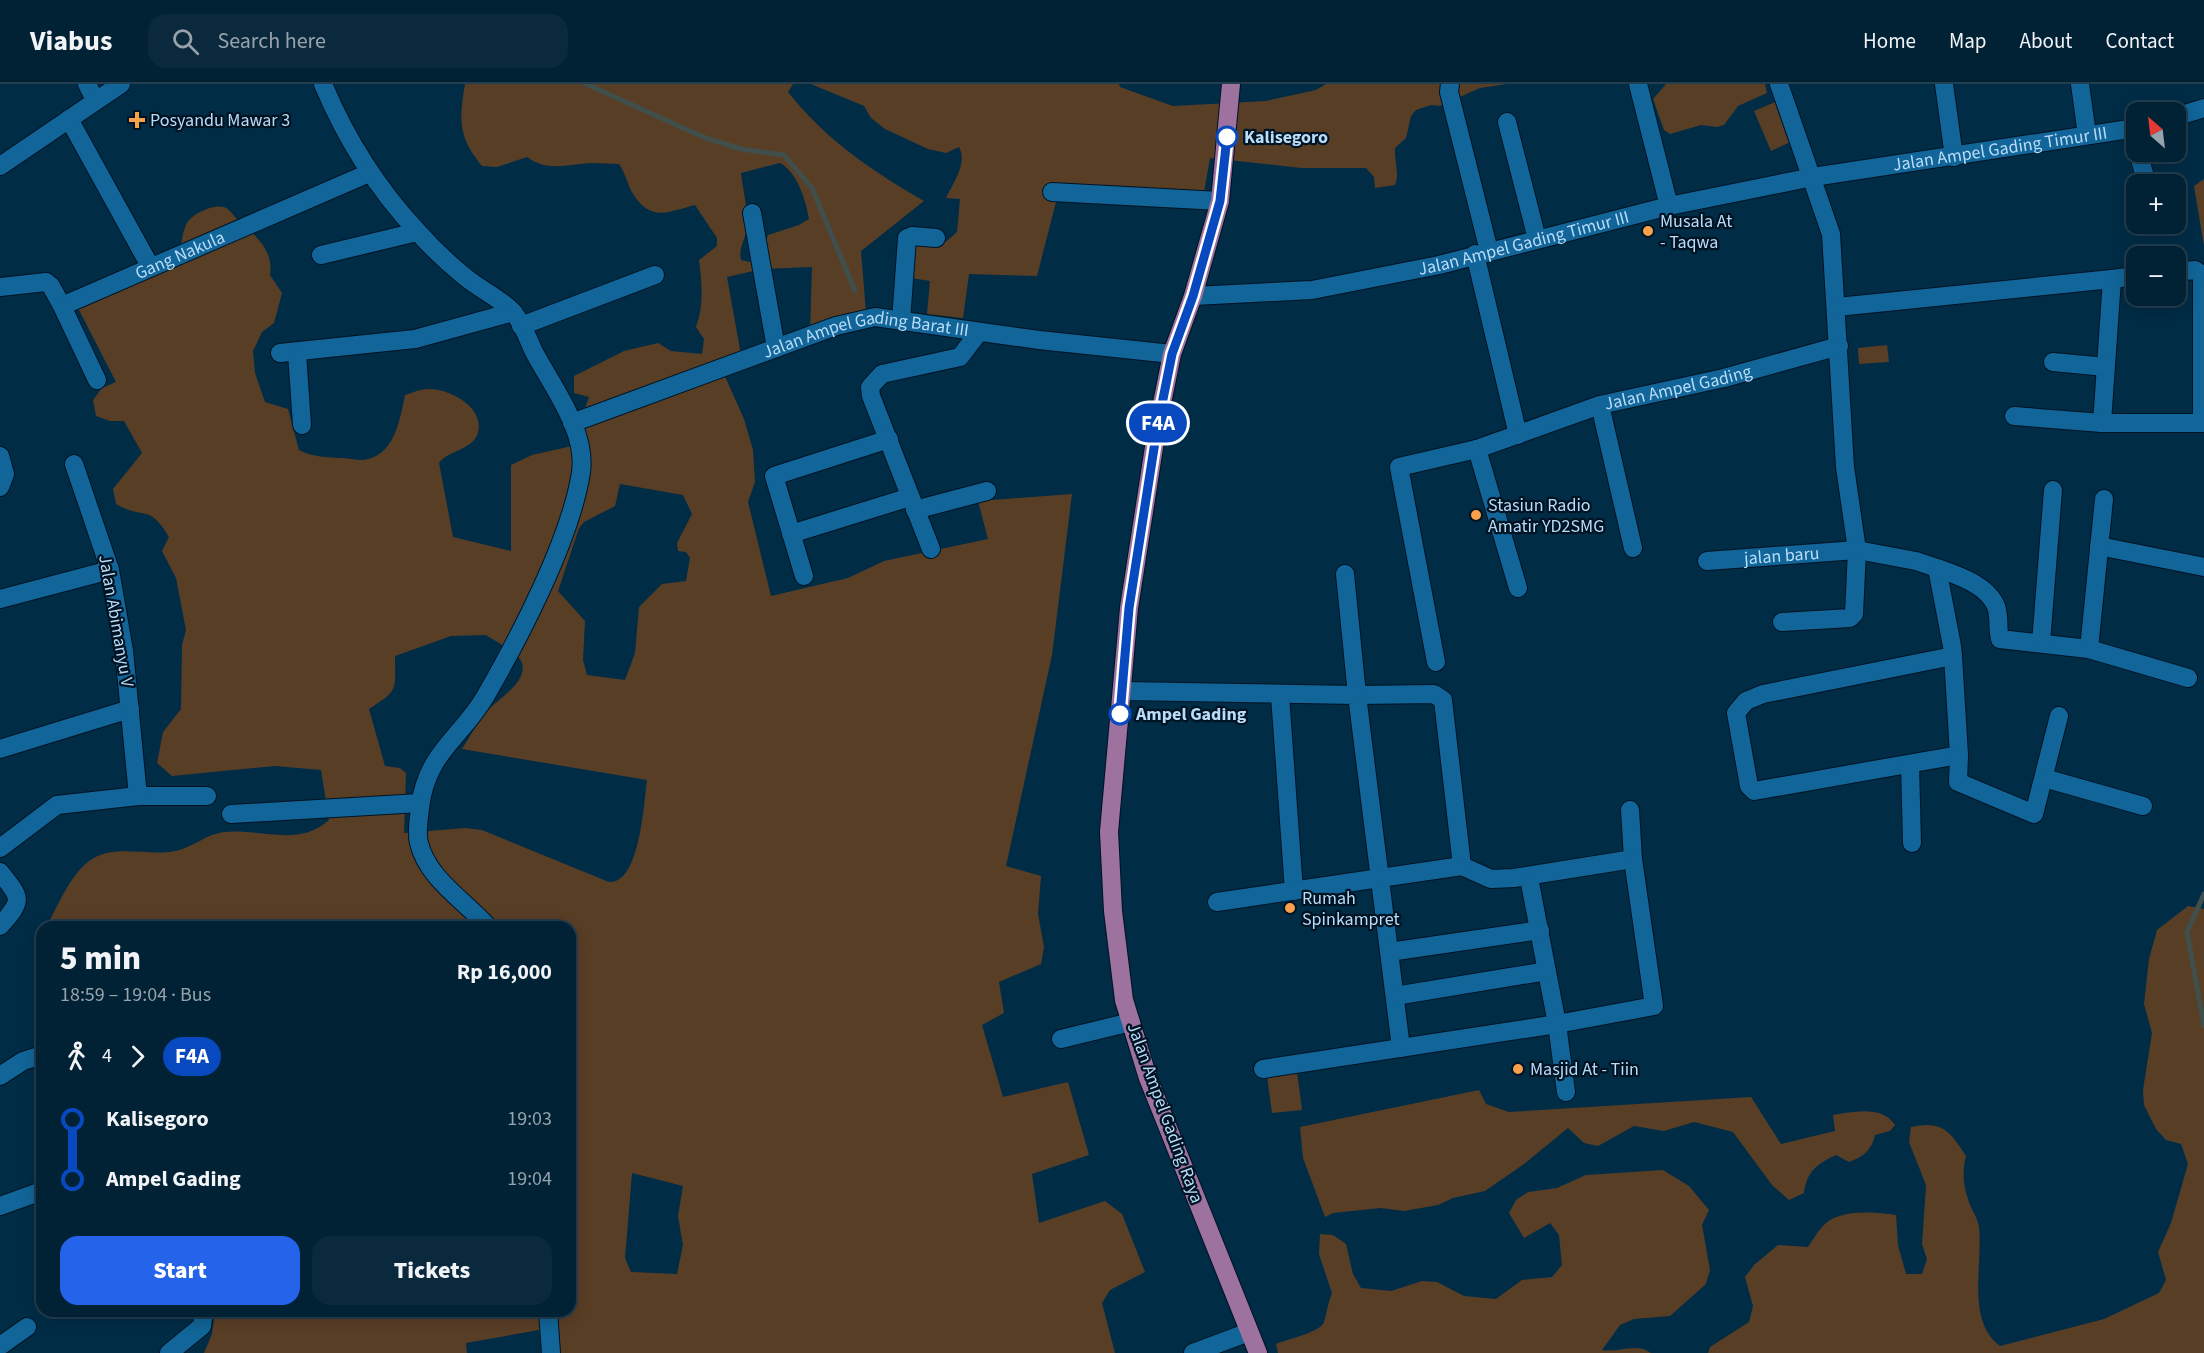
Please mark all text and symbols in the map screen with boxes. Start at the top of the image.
search box [148,14,568,68]
text: Viabus [30,21,112,61]
icon: search [169,25,202,58]
text: Search here [217,25,326,57]
text: Home [1863,26,1916,56]
text: Map [1949,26,1987,56]
text: About [2020,26,2072,56]
text: Contact [2105,26,2174,56]
north arrow [2126,102,2186,162]
map controls [2126,102,2186,306]
place label: Posyandu Mawar 3 [150,108,290,133]
marker: Posyandu Mawar 3 [128,111,146,129]
street label: Jalan Ampel Gading Timur III [1891,120,2109,177]
place label: Kalisegoro [1244,125,1328,150]
marker: Kalisegoro [1216,126,1238,148]
button: + [2126,174,2186,234]
street label: Jalan Ampel Gading Timur III [1416,204,1632,281]
place label: Musala At - Taqwa [1660,209,1732,255]
street label: Gang Nakula [131,224,229,285]
marker: Musala At - Taqwa [1641,224,1655,238]
button: − [2126,246,2186,306]
street label: Jalan Ampel Gading Barat III [759,305,971,364]
street label: Jalan Ampel Gading [1602,358,1754,416]
line badge: F4A [1124,404,1192,442]
text: F4A [1141,408,1175,438]
place label: Stasiun Radio Amatir YD2SMG [1488,493,1604,539]
marker: Stasiun Radio Amatir YD2SMG [1469,508,1483,522]
street label: jalan baru [1742,540,1820,571]
street label: Jalan Abimanyu V [92,553,140,690]
place label: Ampel Gading [1135,702,1247,727]
marker: Ampel Gading [1109,703,1131,725]
place label: Rumah Spinkampret [1302,886,1400,932]
marker: Rumah Spinkampret [1283,901,1297,915]
text: 5 min [60,935,141,982]
text: Rp 16,000 [457,956,552,988]
text: 18:59 – 19:04 · Bus [60,981,211,1009]
street label: Jalan Ampel Gading Raya [1121,1019,1209,1207]
icon: walk [60,1040,93,1073]
icon: forward [121,1040,154,1073]
text: F4A [175,1041,209,1071]
text: 4 [102,1042,112,1070]
place label: Masjid At - Tiin [1530,1057,1639,1082]
marker: Masjid At - Tiin [1511,1062,1525,1076]
text: Kalisegoro [106,1103,209,1135]
text: 19:03 [507,1105,552,1133]
text: Ampel Gading [106,1163,241,1195]
text: 19:04 [507,1165,552,1193]
button: Start [60,1236,300,1305]
button: Tickets [312,1236,552,1305]

